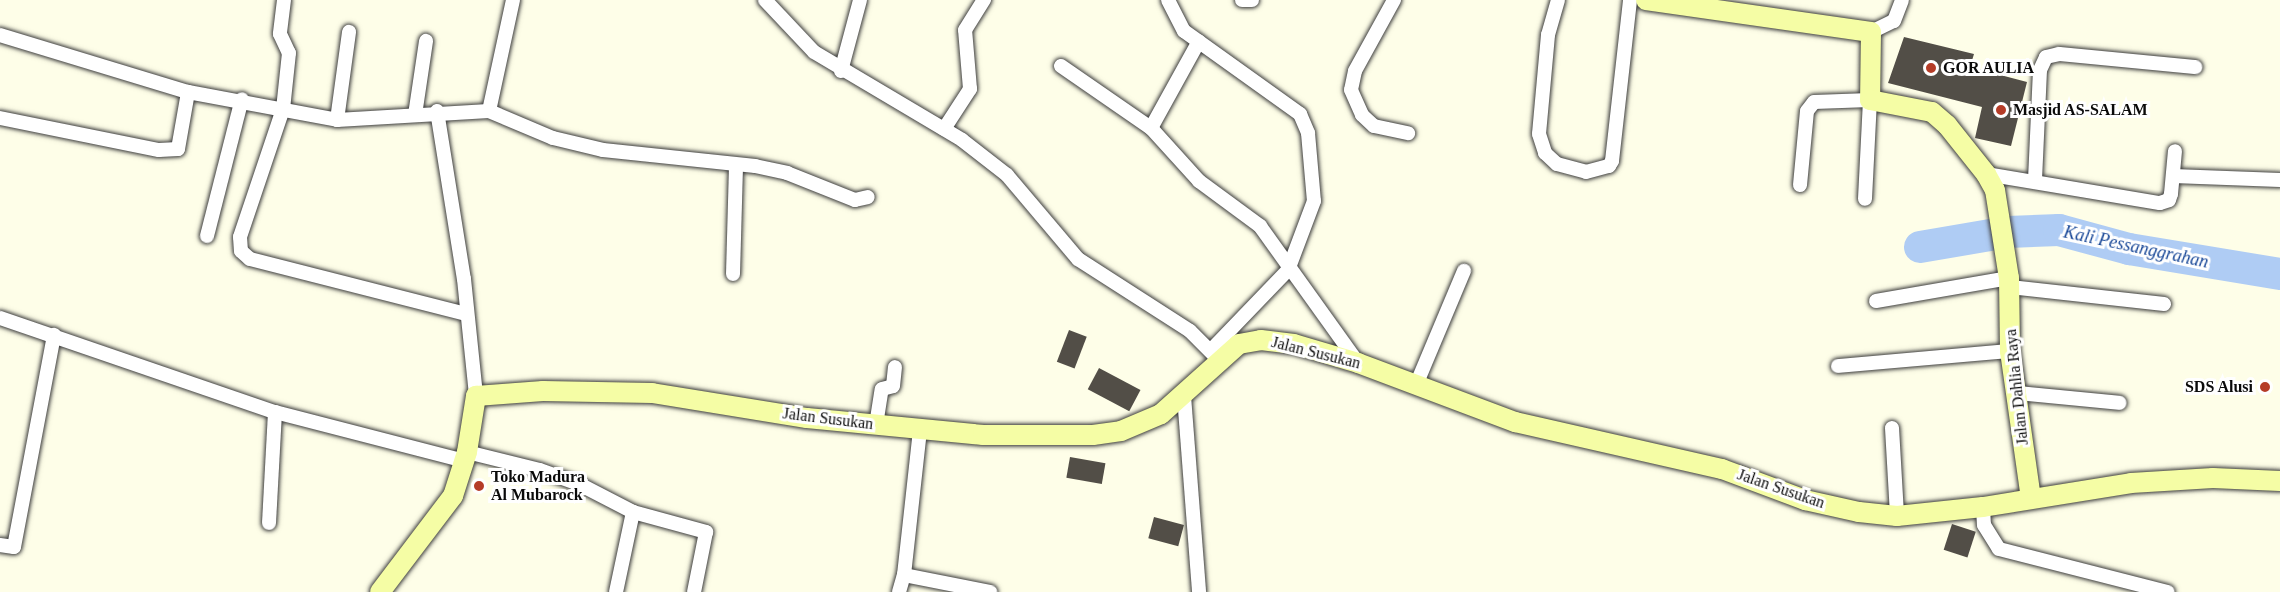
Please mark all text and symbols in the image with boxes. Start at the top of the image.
place label: GOR AULIA [1943,58,2035,78]
marker: GOR AULIA [1924,61,1938,75]
place label: Masjid AS-SALAM [2013,100,2149,120]
marker: Masjid AS-SALAM [1994,103,2008,117]
water label: Kali Pessanggrahan [2062,221,2210,273]
street label: Jalan Dahlia Raya [2001,328,2033,446]
street label: Jalan Susukan [1269,333,1363,373]
place label: SDS Alusi [2184,377,2253,397]
marker: SDS Alusi [2258,380,2272,394]
street label: Jalan Susukan [782,404,874,434]
street label: Jalan Susukan [1735,465,1827,513]
place label: Toko Madura Al Mubarock [491,467,585,505]
marker: Toko Madura Al Mubarock [472,479,486,493]

